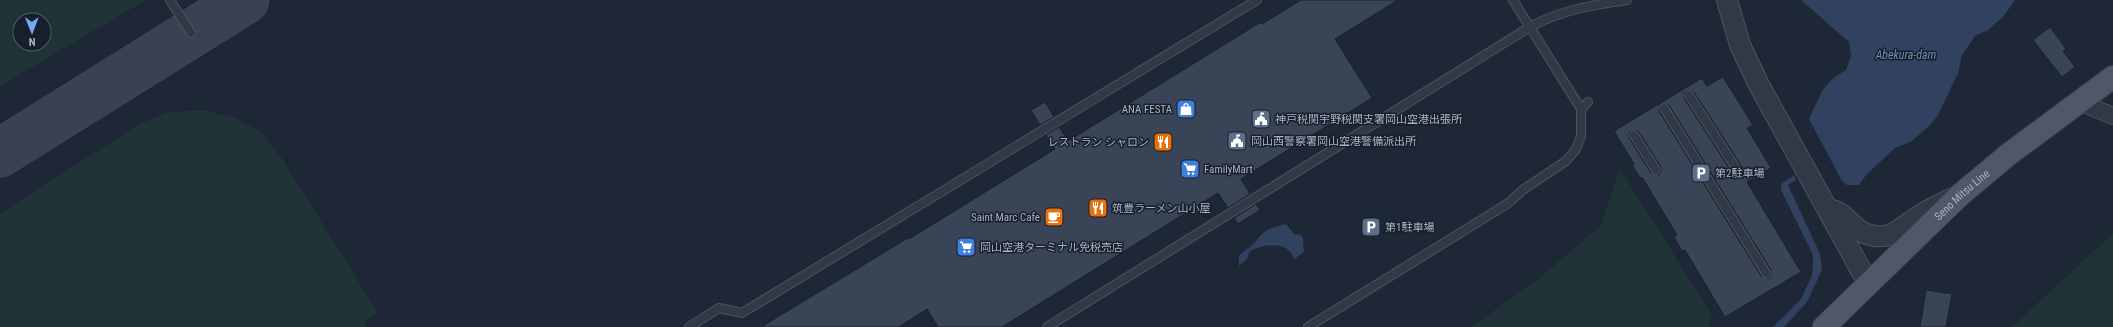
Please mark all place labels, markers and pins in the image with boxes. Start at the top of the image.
shop icon: ANA FESTA [1175,98,1197,120]
place label: ANA FESTA [1122,103,1173,116]
public building icon: 神戸税関宇野税関支署岡山空港出張所 [1250,108,1272,130]
place label: 神戸税関宇野税関支署岡山空港出張所 [1275,113,1463,126]
public building icon: 岡山西警察署岡山空港警備派出所 [1226,130,1248,152]
restaurant icon: レストラン シャロン [1152,131,1174,153]
place label: 岡山西警察署岡山空港警備派出所 [1251,135,1417,148]
place label: レストラン シャロン [1047,136,1149,149]
supermarket icon: FamilyMart [1179,158,1201,180]
parking icon: 第2駐車場 [1690,162,1712,184]
place label: FamilyMart [1204,163,1253,176]
place label: 第2駐車場 [1715,167,1764,180]
restaurant icon: 筑豊ラーメン山小屋 [1087,197,1109,219]
place label: 筑豊ラーメン山小屋 [1112,202,1211,215]
cafe icon: Saint Marc Cafe [1043,206,1065,228]
place label: Saint Marc Cafe [971,211,1040,224]
parking icon: 第1駐車場 [1360,216,1382,238]
place label: 第1駐車場 [1385,221,1434,234]
supermarket icon: 岡山空港ターミナル免税売店 [955,236,977,258]
place label: 岡山空港ターミナル免税売店 [980,241,1123,254]

